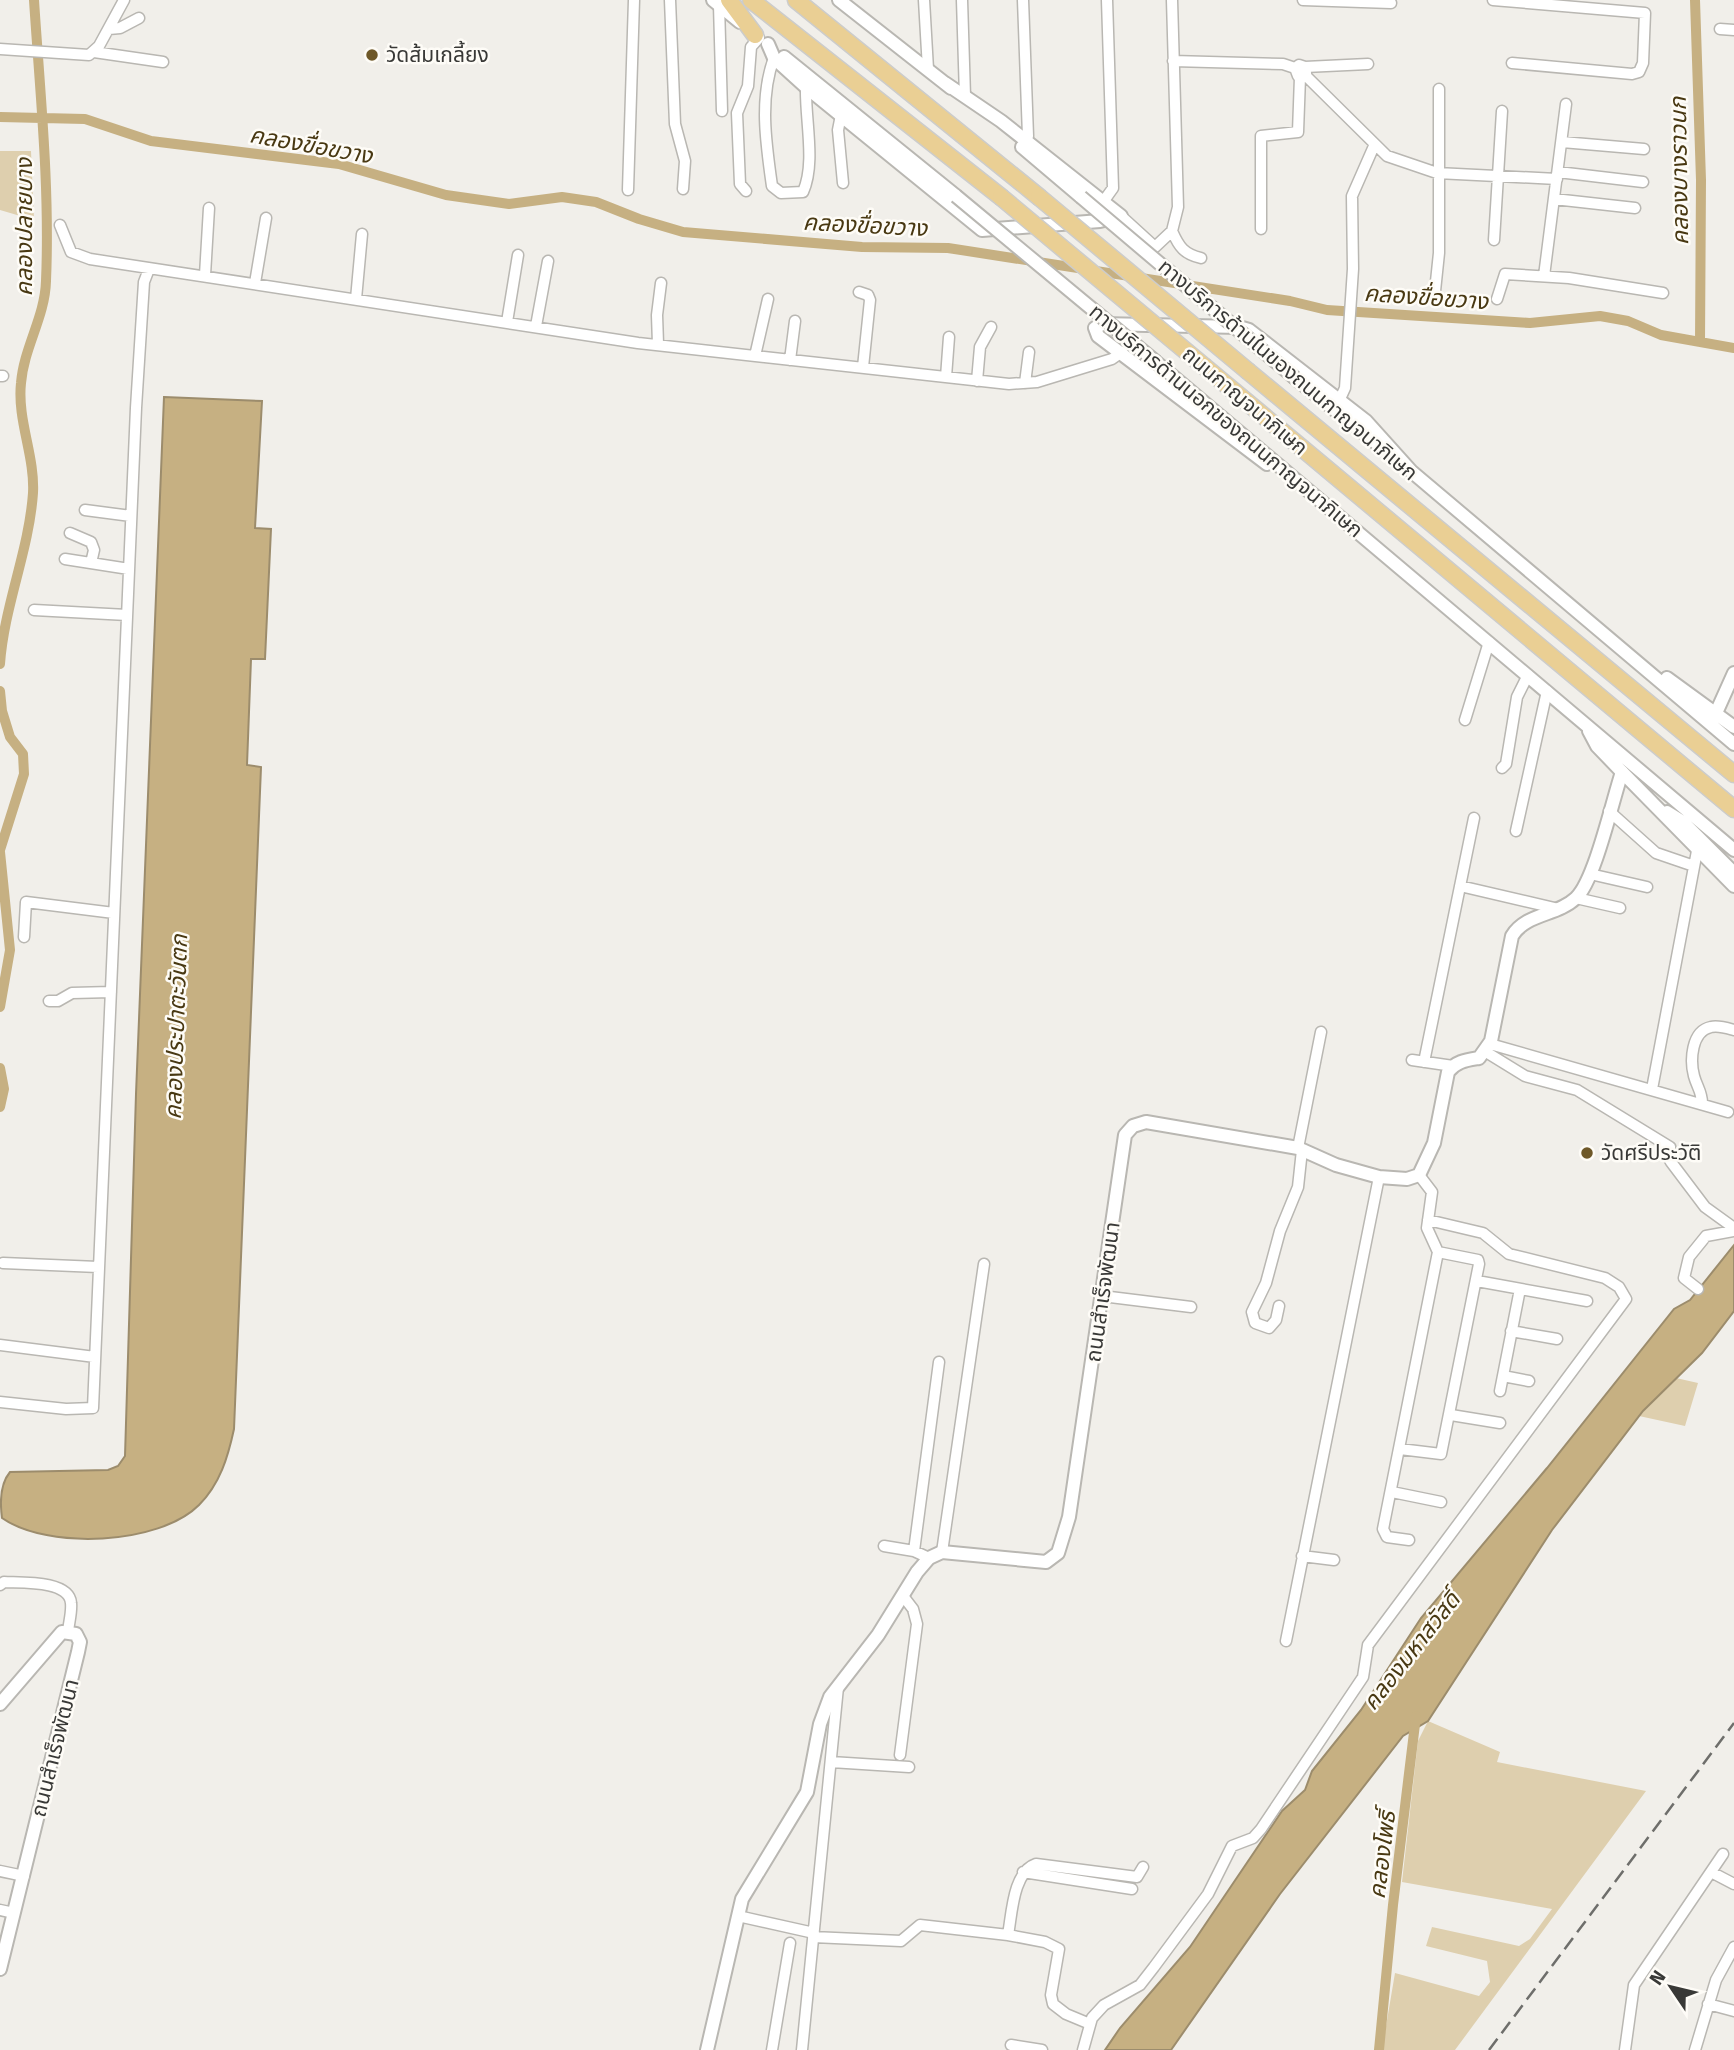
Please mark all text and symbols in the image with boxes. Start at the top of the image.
place label: วัดส้มเกลี้ยง [386,40,489,68]
marker: วัดส้มเกลี้ยง [364,47,380,63]
water label: คลองบางราวนก [1664,95,1694,245]
water label: คลองขื่อขวาง [247,118,377,170]
water label: คลองปลายบาง [10,156,38,296]
water label: คลองขื่อขวาง [802,206,929,242]
street label: ทางบริการด้านในของถนนกาญจนาภิเษก [1153,254,1423,486]
water label: คลองขื่อขวาง [1363,277,1491,315]
street label: ทางบริการด้านนอกของถนนกาญจนาภิเษก [1084,299,1368,543]
street label: ถนนกาญจนาภิเษก [1177,341,1313,461]
water label: คลองประปาตะวันตก [159,933,193,1120]
place label: วัดศรีประวัติ [1601,1140,1701,1166]
marker: วัดศรีประวัติ [1579,1145,1595,1161]
street label: ถนนสำเร็จพัฒนา [1080,1220,1126,1364]
water label: คลองมหาสวัสดิ์ [1356,1582,1469,1715]
street label: ถนนสำเร็จพัฒนา [25,1676,85,1820]
water label: คลองโพธิ์ [1363,1803,1402,1900]
north arrow [1636,1952,1706,2022]
text: N [1644,1966,1671,1989]

